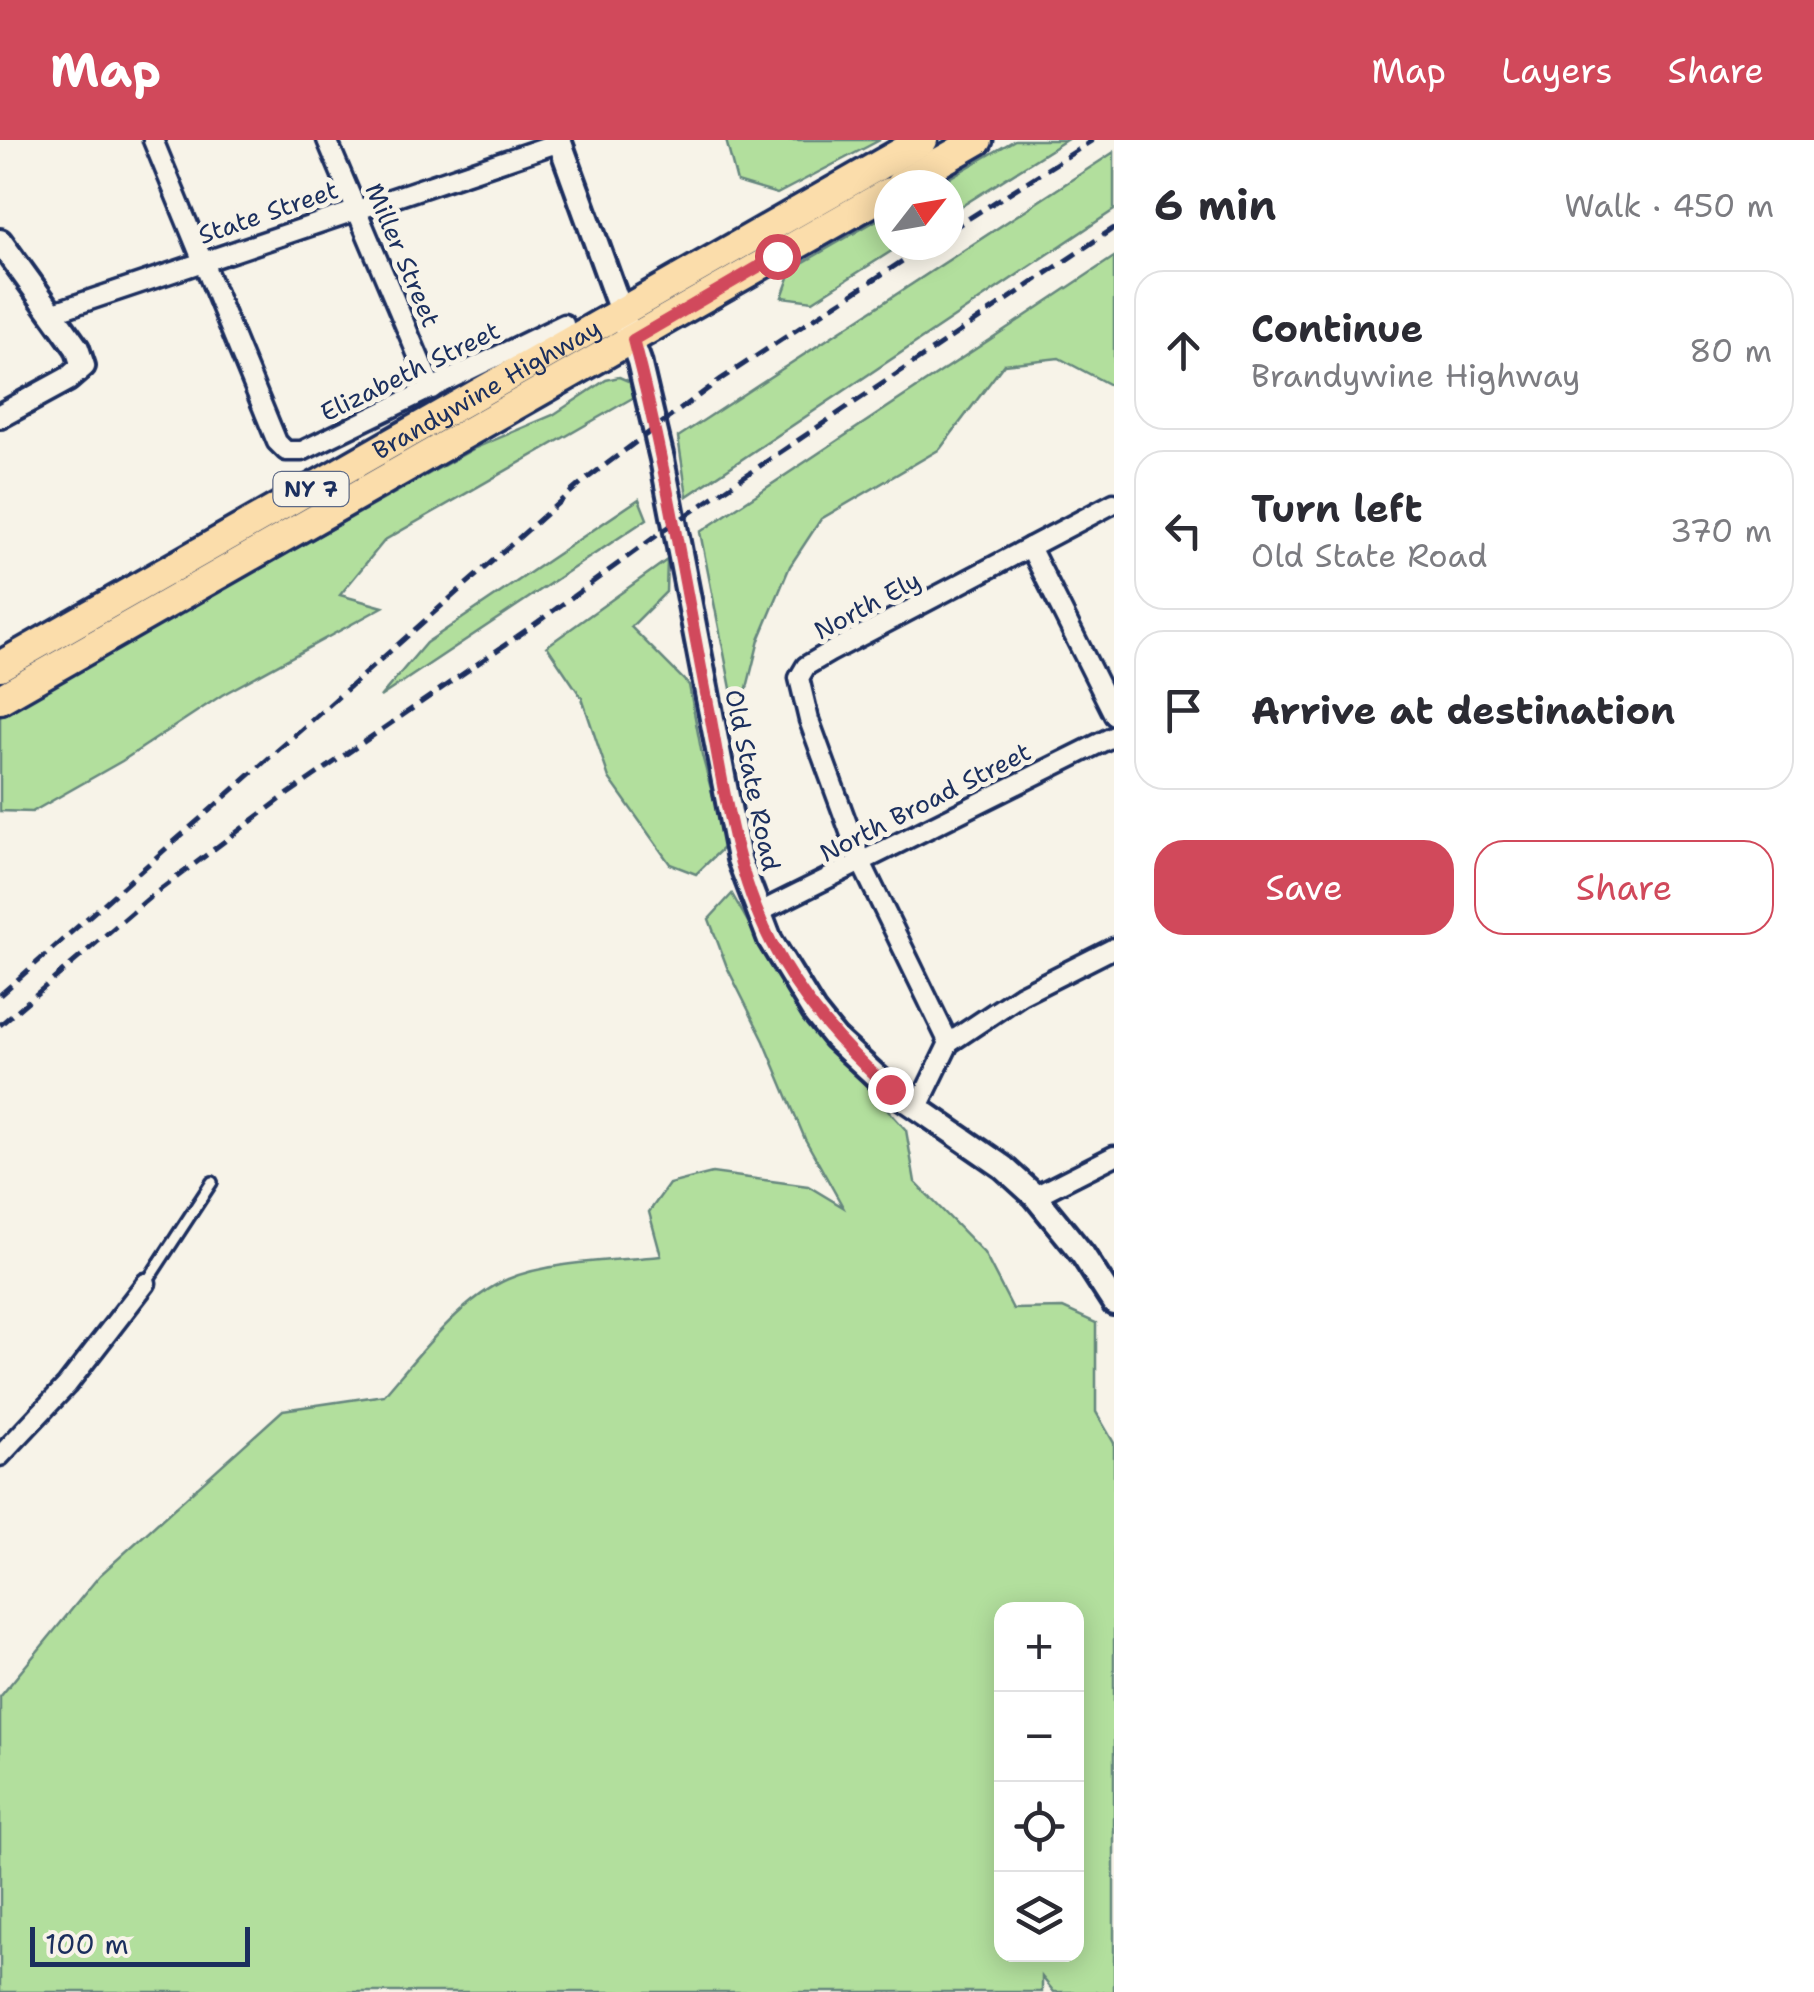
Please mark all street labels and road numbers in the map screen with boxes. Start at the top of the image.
street label: State Street [194,172,342,252]
street label: Miller Street [357,178,449,332]
street label: Brandywine Highway [366,310,607,467]
street label: Elizabeth Street [315,313,505,429]
road number: NY 7 [274,472,348,506]
street label: North Ely [808,563,926,647]
street label: Old State Road [717,686,789,874]
street label: North Broad Street [814,734,1036,870]

